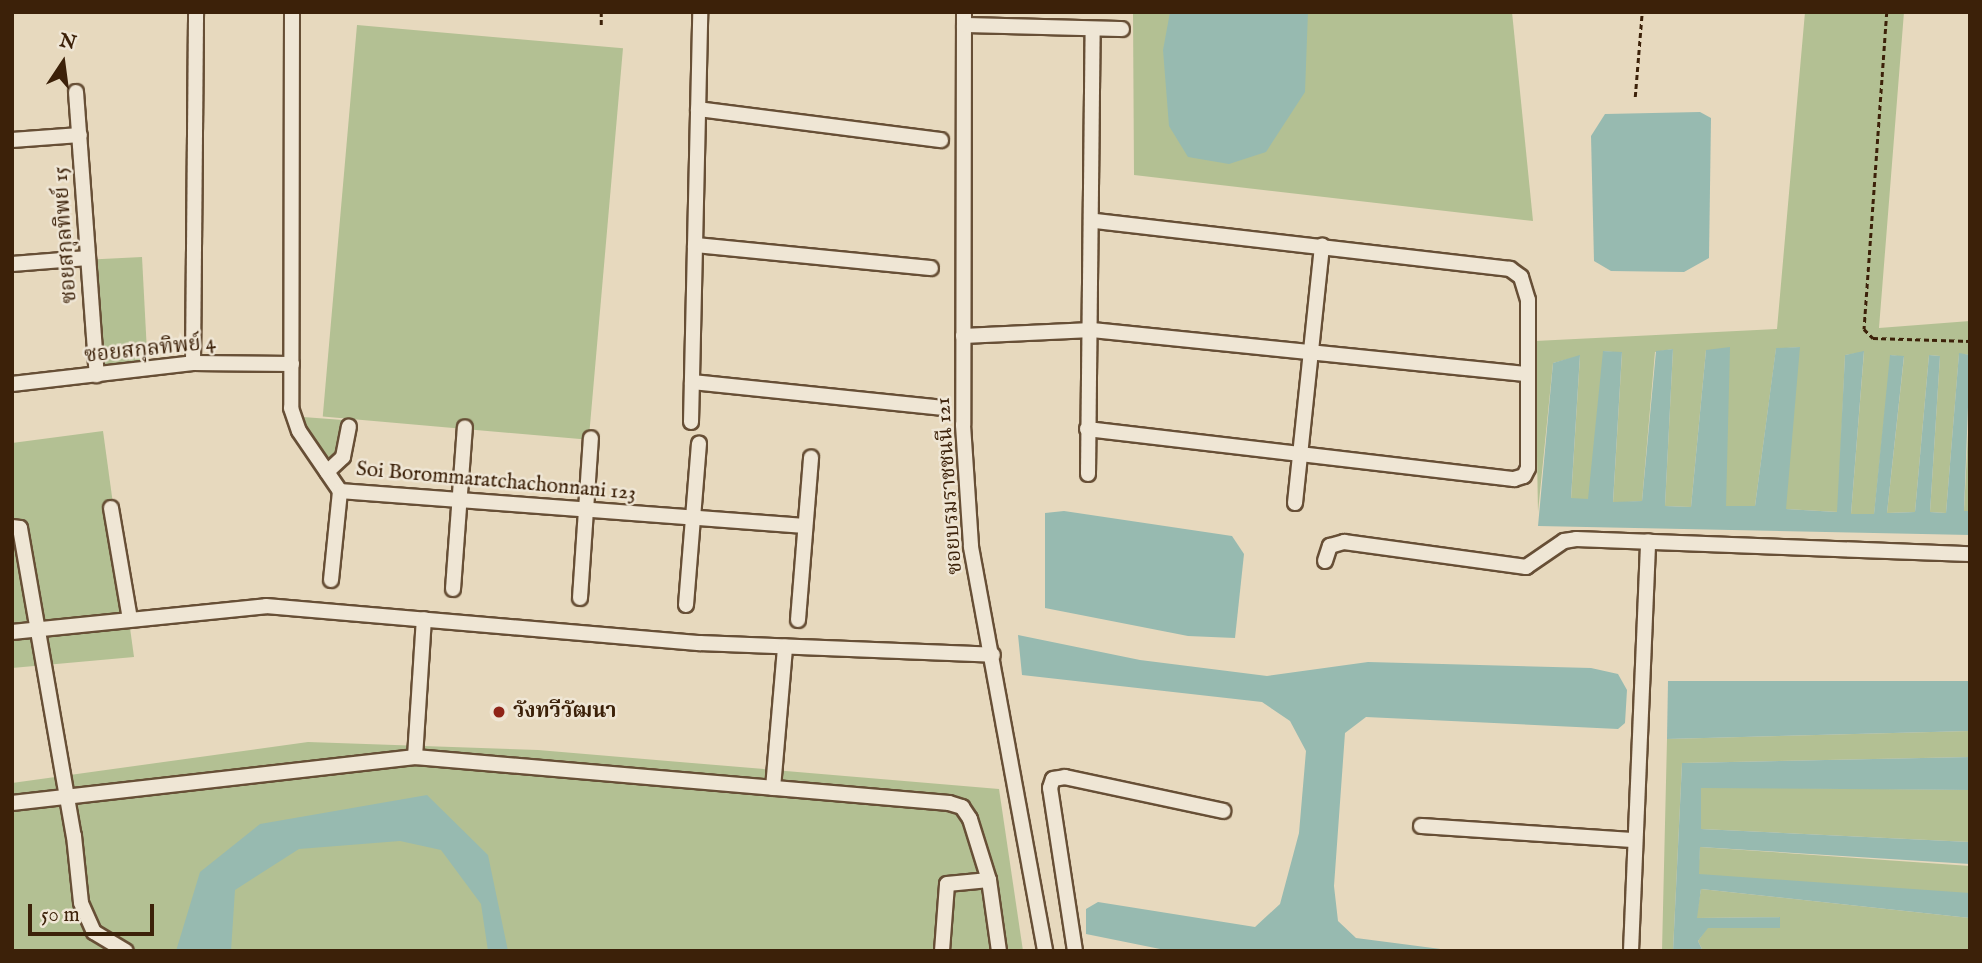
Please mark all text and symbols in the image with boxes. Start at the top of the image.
north arrow [28,28,98,98]
text: N [57,29,78,56]
street label: ซอยสกุลทิพย์ 15 [49,166,83,304]
street label: ซอยสกุลทิพย์ 4 [83,331,217,369]
street label: ซอยบรมราชชนนี 121 [931,396,969,576]
street label: Soi Borommaratchachonnani 123 [355,457,637,507]
place label: วังทวีวัฒนา [513,699,617,725]
marker: วังทวีวัฒนา [491,704,507,720]
scale bar [32,890,158,934]
text: 50 m [41,902,80,929]

